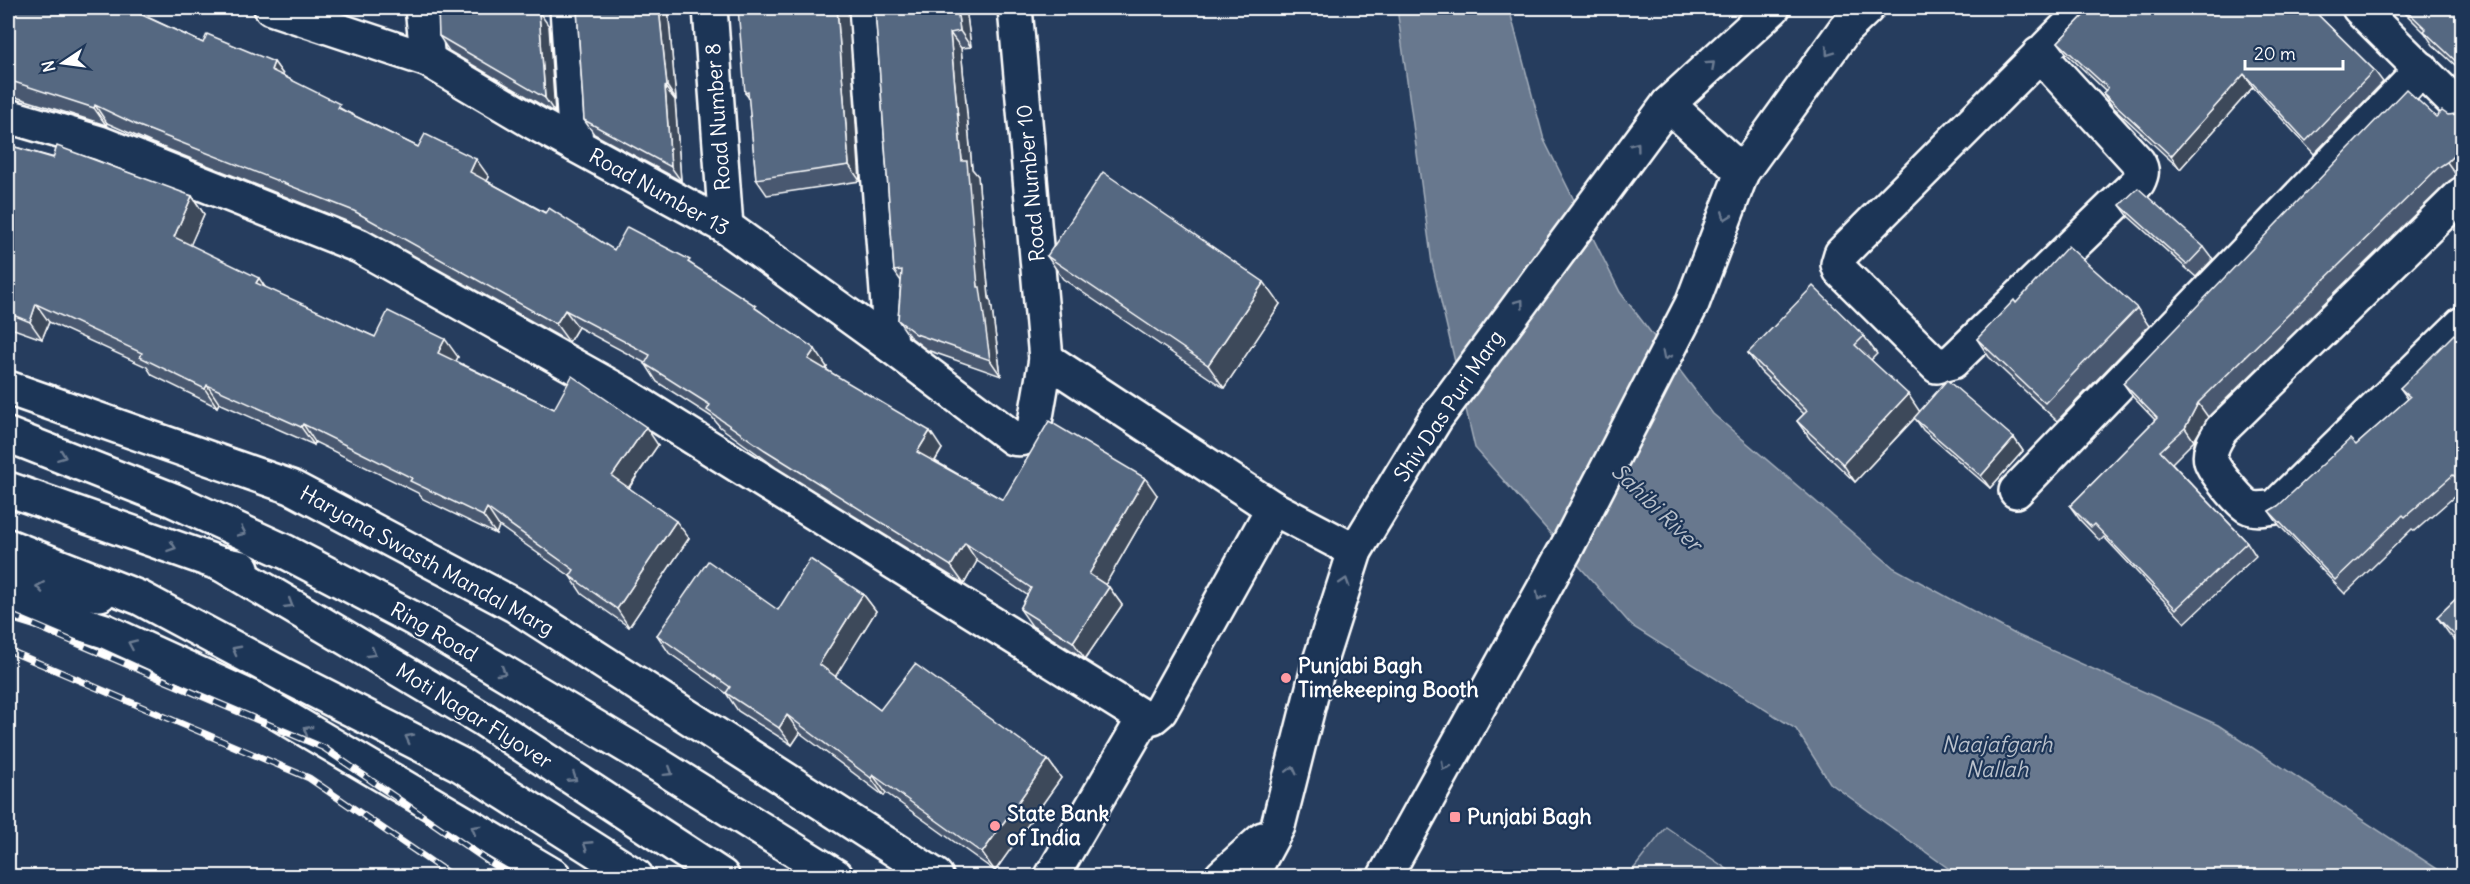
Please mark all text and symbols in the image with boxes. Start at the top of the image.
north arrow [33,33,93,93]
scale bar [2245,33,2342,71]
street label: Road Number 8 [699,42,736,192]
text: 20 m [2254,42,2296,65]
one-way arrow [1825,45,1836,56]
text: N [37,59,59,74]
one-way arrow [1704,61,1715,72]
street label: Road Number 10 [1010,103,1051,263]
street label: Road Number 13 [584,142,734,241]
one-way arrow [1629,142,1640,153]
one-way arrow [1720,210,1733,221]
one-way arrow [1513,299,1524,310]
street label: Shiv Das Puri Marg [1388,325,1509,487]
one-way arrow [1661,350,1673,361]
one-way arrow [56,449,67,461]
water label: Sahibi River [1606,457,1710,559]
street label: Haryana Swasth Mandal Marg [295,479,559,642]
one-way arrow [235,524,246,536]
one-way arrow [166,539,177,552]
one-way arrow [1338,577,1350,588]
one-way arrow [36,581,46,594]
one-way arrow [1536,590,1547,600]
street label: Ring Road [386,596,483,667]
one-way arrow [283,597,293,609]
one-way arrow [128,639,139,651]
one-way arrow [231,645,242,657]
one-way arrow [366,646,376,658]
place label: Punjabi Bagh Timekeeping Booth [1298,652,1479,703]
street label: Moti Nagar Flyover [391,657,558,775]
one-way arrow [496,664,506,676]
marker: Punjabi Bagh Timekeeping Booth [1279,671,1293,685]
one-way arrow [303,726,313,737]
water label: Naajafgarh Nallah [1942,730,2054,783]
one-way arrow [404,734,415,745]
one-way arrow [1441,760,1453,771]
one-way arrow [663,765,674,776]
one-way arrow [1285,765,1297,775]
one-way arrow [567,771,577,783]
place label: State Bank of India [1007,800,1109,851]
place label: Punjabi Bagh [1467,803,1592,830]
marker: Punjabi Bagh [1448,810,1462,824]
marker: State Bank of India [988,819,1002,833]
one-way arrow [471,824,481,836]
one-way arrow [583,841,594,852]

